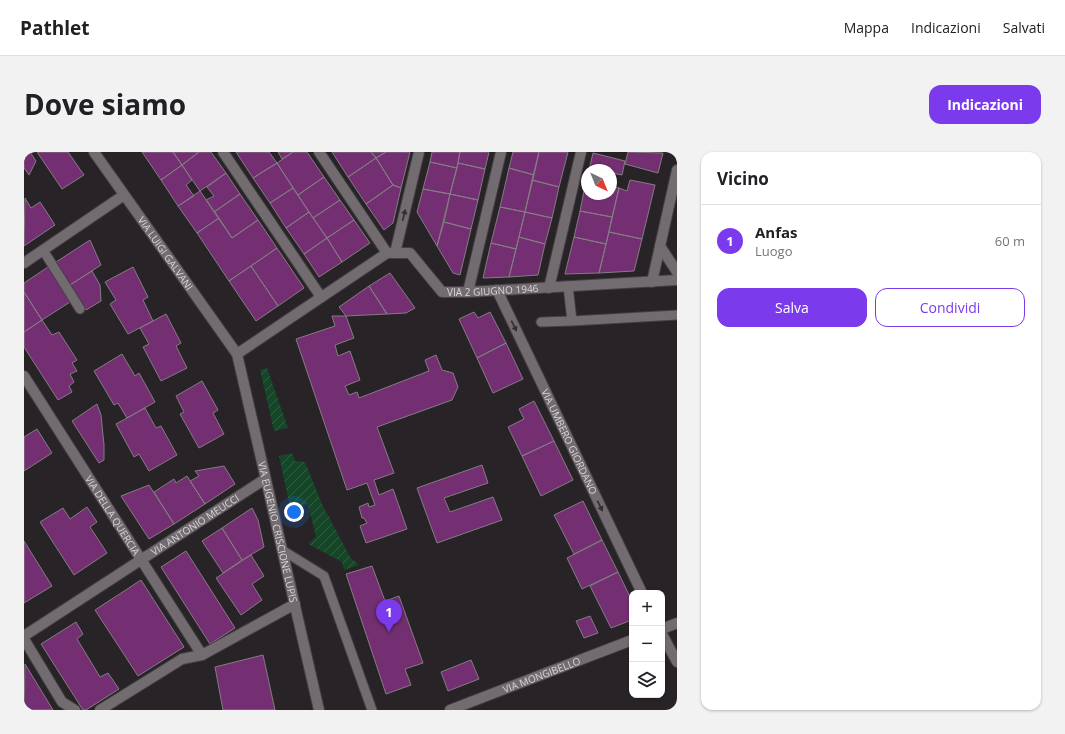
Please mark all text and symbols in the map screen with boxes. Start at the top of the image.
text: Pathlet [20,15,89,41]
text: Mappa [844,18,889,37]
text: Indicazioni [911,18,981,37]
text: Salvati [1003,18,1045,37]
text: Dove siamo [24,85,186,123]
button: Indicazioni [929,85,1041,124]
north arrow [581,164,617,200]
text: Vicino [717,167,769,190]
one-way arrow [401,209,407,221]
street label: VIA LUIGI GALVANI [135,214,197,293]
text: Anfas [755,222,798,242]
text: 1 [726,232,734,250]
text: 60 m [995,232,1025,250]
text: Luogo [755,242,792,260]
street label: VIA 2 GIUGNO 1946 [447,281,539,299]
button: Salva [717,288,867,327]
button: Condividi [875,288,1025,327]
one-way arrow [511,320,517,331]
street label: VIA UMBERO GIORDANO [538,386,601,497]
street label: VIA EUGENIO CRISCIONE LUPIS [255,460,301,604]
street label: VIA DELLA QUERCIA [82,472,144,558]
street label: VIA ANTONIO MEUCCI [148,491,242,559]
one-way arrow [597,500,603,511]
your location [284,502,304,522]
map controls [629,590,665,698]
button: + [629,590,665,626]
pin: 1 [376,599,402,632]
button: − [629,626,665,662]
street label: VIA MONGIBELLO [501,653,583,696]
button: layers [629,662,665,698]

